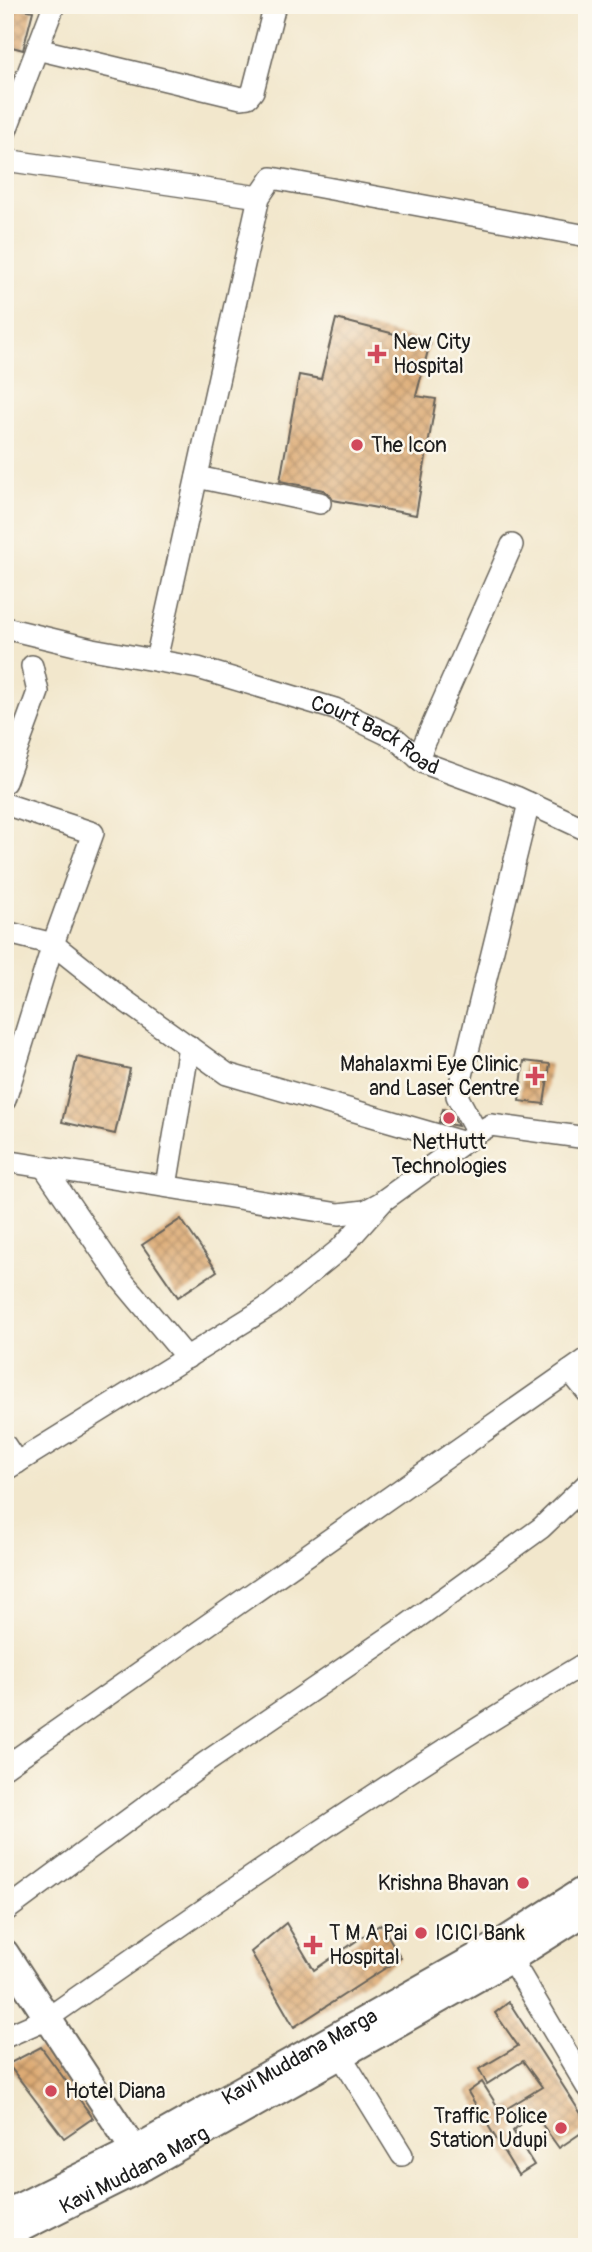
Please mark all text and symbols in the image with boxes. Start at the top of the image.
place label: New City Hospital [393,329,470,380]
marker: New City Hospital [367,344,387,364]
place label: The Icon [371,432,447,459]
marker: The Icon [349,437,365,453]
street label: Court Back Road [308,689,443,781]
place label: Mahalaxmi Eye Clinic and Laser Centre [340,1051,520,1102]
marker: Mahalaxmi Eye Clinic and Laser Centre [525,1066,545,1086]
marker: NetHutt Technologies [441,1110,457,1126]
place label: NetHutt Technologies [391,1129,507,1180]
place label: Krishna Bhavan [378,1870,509,1897]
marker: Krishna Bhavan [515,1875,531,1891]
place label: T M A Pai Hospital [329,1920,408,1971]
place label: ICICI Bank [435,1920,525,1947]
marker: ICICI Bank [413,1925,429,1941]
marker: T M A Pai Hospital [303,1935,323,1955]
street label: Kavi Muddana Marga [217,2002,382,2111]
place label: Hotel Diana [65,2078,166,2105]
marker: Hotel Diana [43,2083,59,2099]
place label: Traffic Police Station Udupi [429,2103,548,2154]
street label: Kavi Muddana Marg [55,2119,213,2220]
marker: Traffic Police Station Udupi [553,2120,569,2136]

